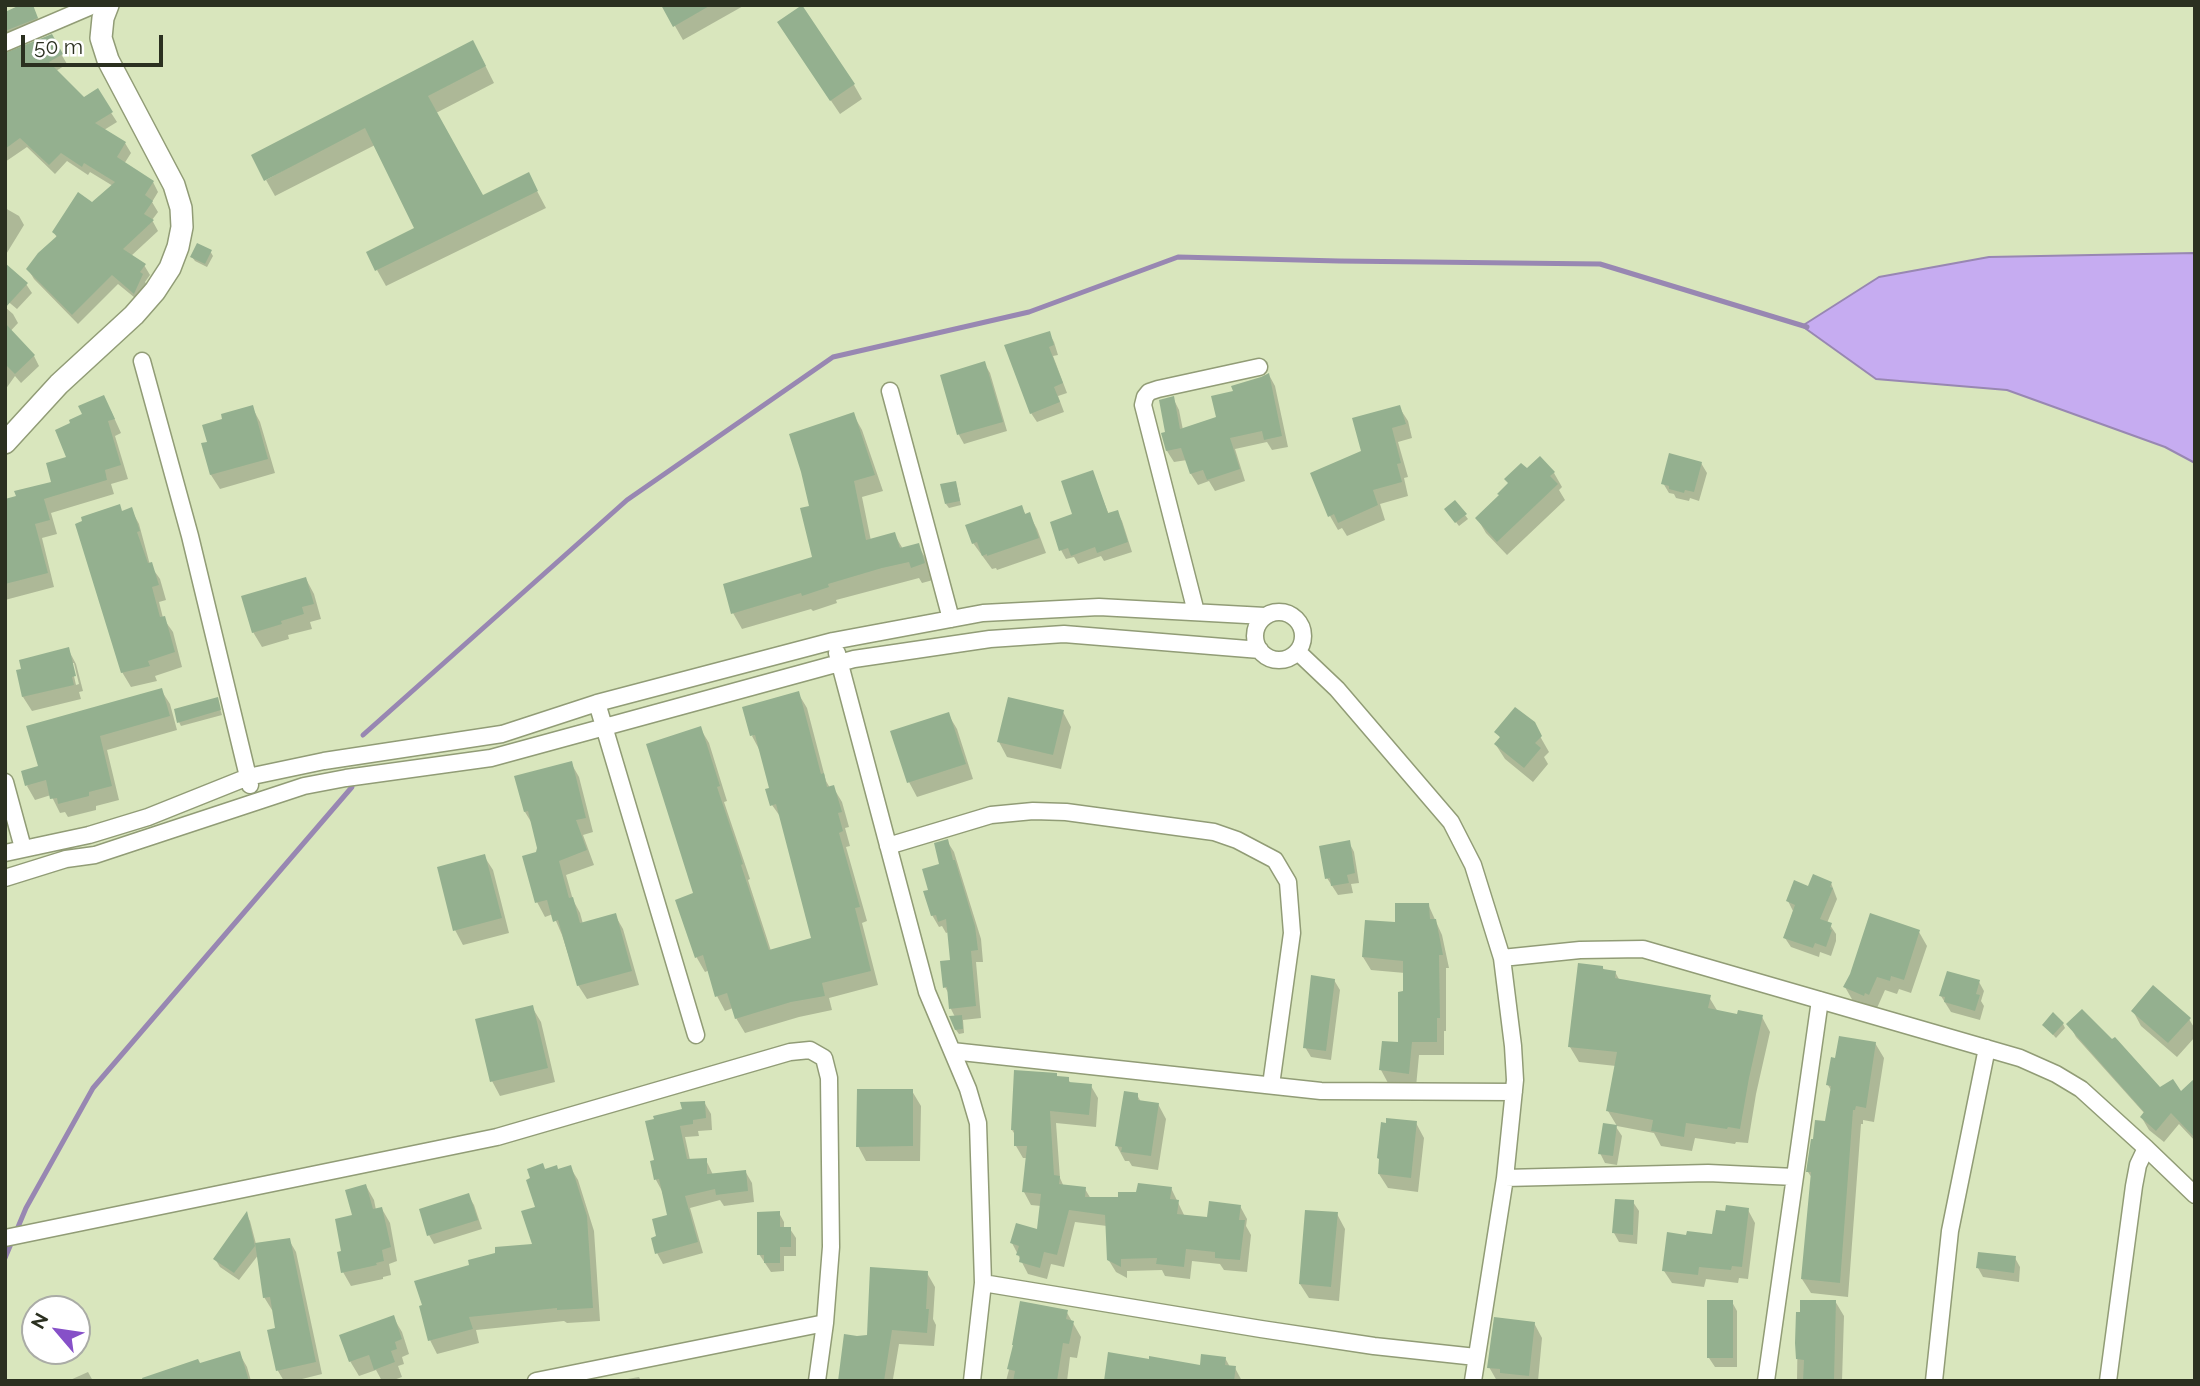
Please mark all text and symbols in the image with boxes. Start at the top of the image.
scale bar [24,21,166,65]
text: 50 m [34,34,83,59]
north arrow [21,1295,91,1365]
text: N [26,1309,53,1332]

